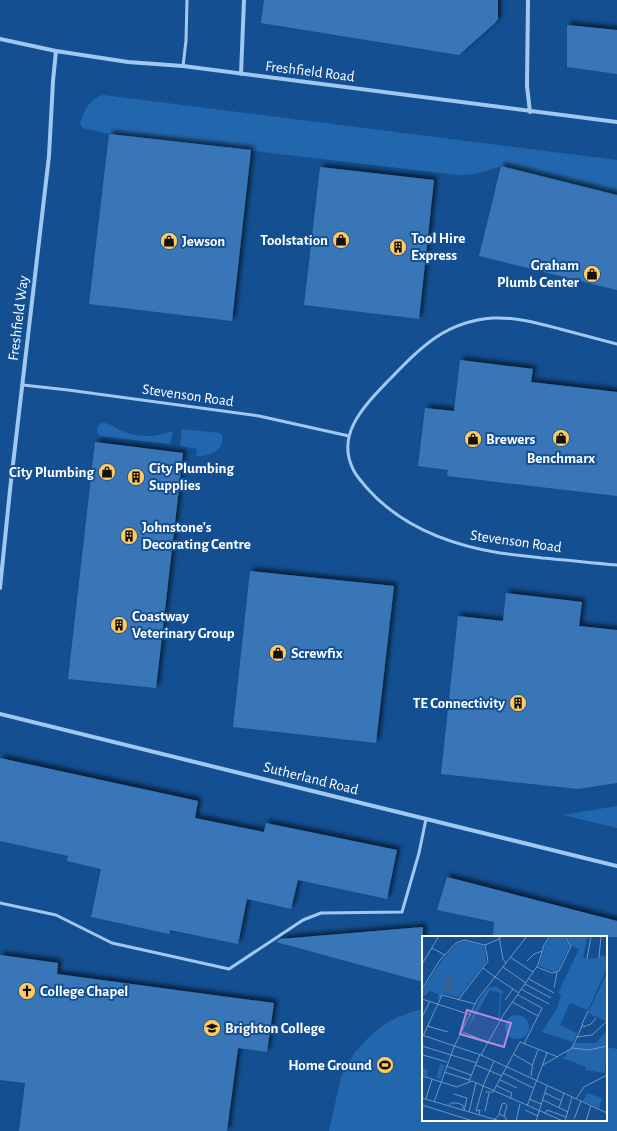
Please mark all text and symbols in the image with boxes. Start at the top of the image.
street label: Freshfield Road [264,59,356,84]
shop icon: Toolstation [331,230,351,250]
shop icon: Jewson [159,231,179,251]
place label: Tool Hire Express [411,231,465,263]
place label: Toolstation [260,233,328,248]
place label: Jewson [182,234,225,249]
building icon: Tool Hire Express [388,237,408,257]
place label: Graham Plumb Center [497,258,580,290]
shop icon: Graham Plumb Center [582,264,602,284]
street label: Freshfield Way [6,274,31,362]
street label: Stevenson Road [141,382,235,409]
shop icon: Benchmarx [551,428,571,448]
shop icon: Brewers [463,429,483,449]
place label: Brewers [486,432,535,447]
place label: Benchmarx [527,451,595,466]
place label: City Plumbing Supplies [149,461,234,493]
shop icon: City Plumbing [97,462,117,482]
place label: City Plumbing [9,465,94,480]
building icon: City Plumbing Supplies [126,467,146,487]
place label: Johnstone's Decorating Centre [142,520,251,552]
building icon: Johnstone's Decorating Centre [119,526,139,546]
street label: Stevenson Road [469,528,563,555]
place label: Coastway Veterinary Group [132,609,235,641]
building icon: Coastway Veterinary Group [109,615,129,635]
shop icon: Screwfix [268,643,288,663]
place label: Screwfix [291,646,343,661]
building icon: TE Connectivity [508,693,528,713]
place label: TE Connectivity [413,696,505,711]
street label: Sutherland Road [262,759,360,798]
inset map [422,936,607,1121]
church icon: College Chapel [17,981,37,1001]
place label: College Chapel [40,984,128,999]
school or university icon: Brighton College [202,1018,222,1038]
place label: Brighton College [225,1021,325,1036]
sports icon: Home Ground [375,1055,395,1075]
place label: Home Ground [288,1058,372,1073]

